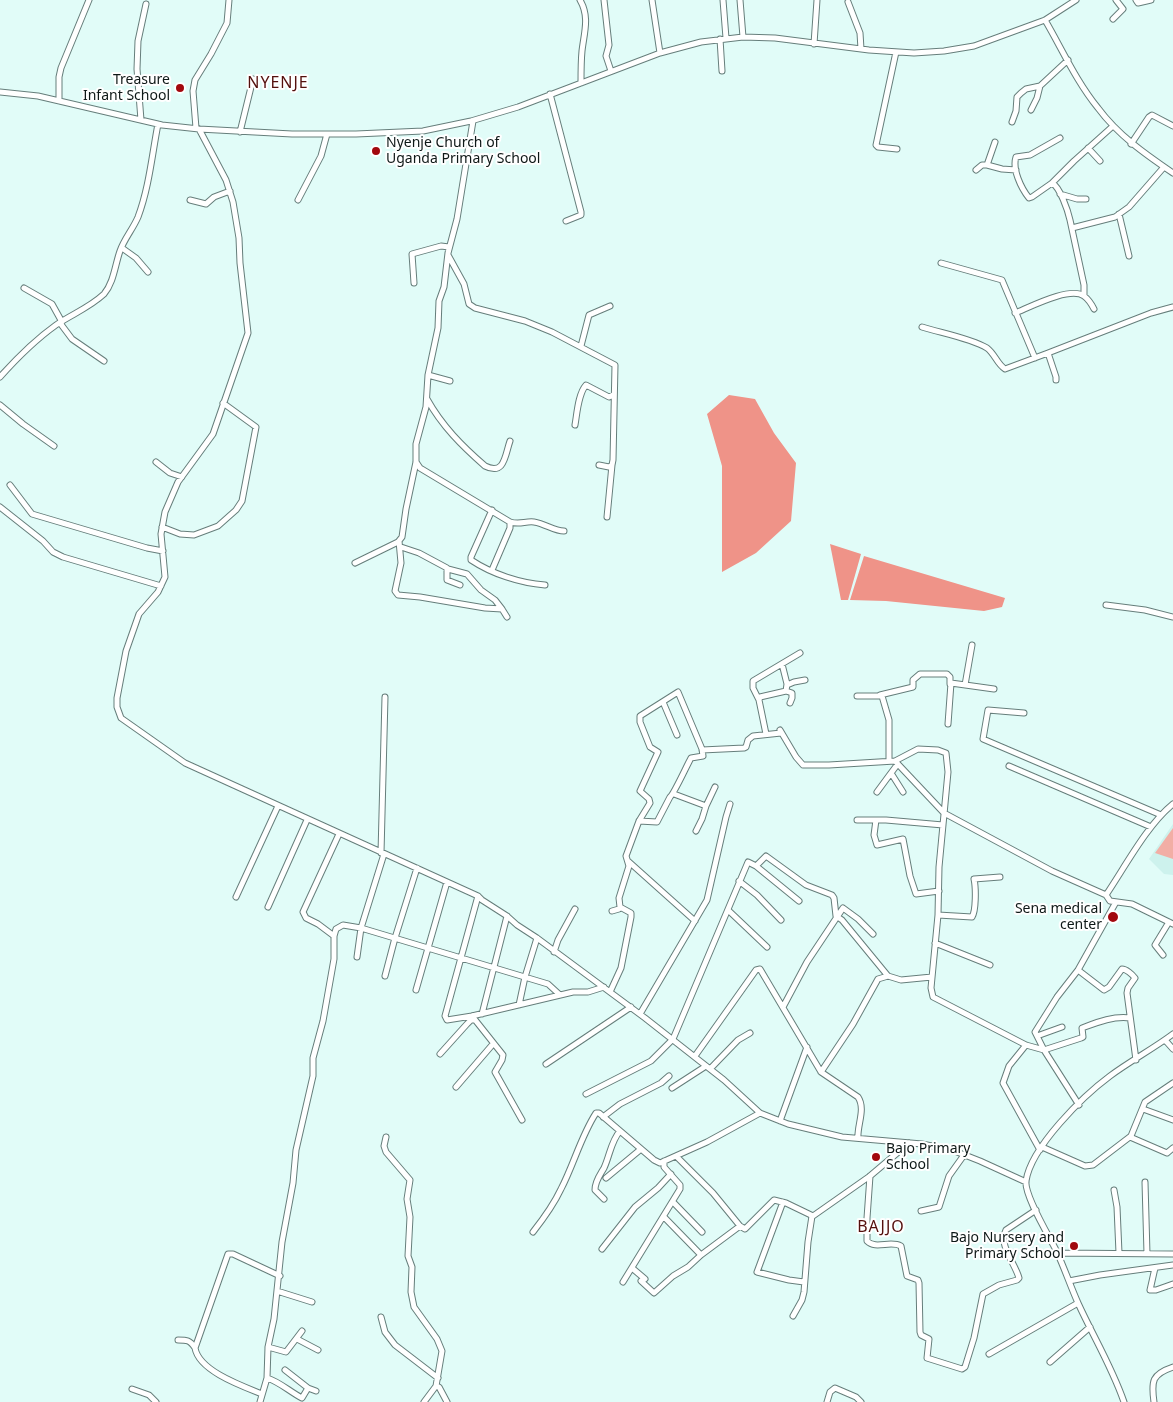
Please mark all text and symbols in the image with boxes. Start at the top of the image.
place label: Treasure Infant School [83,72,170,104]
district label: NYENJE [246,73,310,93]
marker: Treasure Infant School [174,82,186,94]
place label: Nyenje Church of Uganda Primary School [386,135,540,168]
marker: Nyenje Church of Uganda Primary School [370,145,382,157]
place label: Sena medical center [1015,901,1102,934]
marker: Sena medical center [1106,910,1120,924]
place label: Bajo Primary School [886,1141,970,1174]
marker: Bajo Primary School [870,1151,882,1163]
district label: BAJJO [857,1217,905,1237]
place label: Bajo Nursery and Primary School [950,1230,1064,1262]
marker: Bajo Nursery and Primary School [1068,1240,1080,1252]

